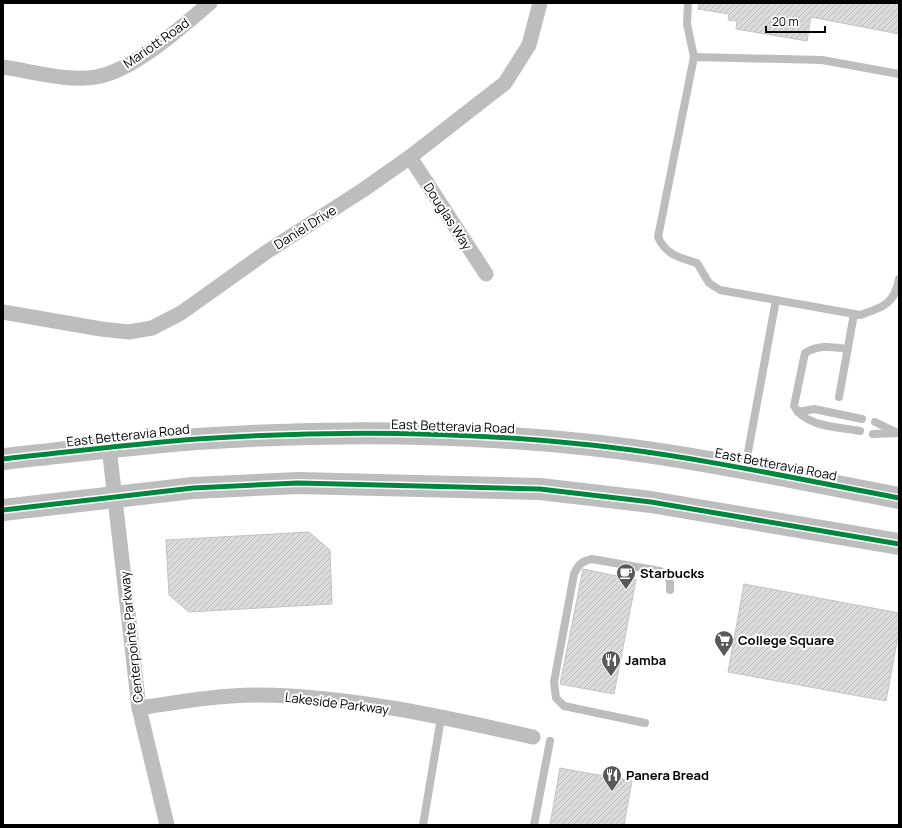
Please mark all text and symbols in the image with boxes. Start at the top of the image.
scale bar [766,8,825,34]
text: 20 m [772,13,799,30]
street label: Mariott Road [119,14,193,72]
street label: Douglas Way [420,179,477,253]
street label: Daniel Drive [270,201,340,253]
street label: East Betteravia Road [391,415,515,437]
street label: East Betteravia Road [66,420,190,450]
street label: East Betteravia Road [714,443,838,485]
cafe icon: Starbucks [615,562,637,590]
place label: Starbucks [640,564,704,582]
street label: Centerpointe Parkway [115,570,147,704]
supermarket icon: College Square [713,629,735,657]
place label: College Square [738,631,834,649]
restaurant icon: Jamba [600,649,622,677]
place label: Jamba [625,651,666,669]
street label: Lakeside Parkway [284,688,390,718]
restaurant icon: Panera Bread [601,764,623,792]
place label: Panera Bread [626,766,709,784]

